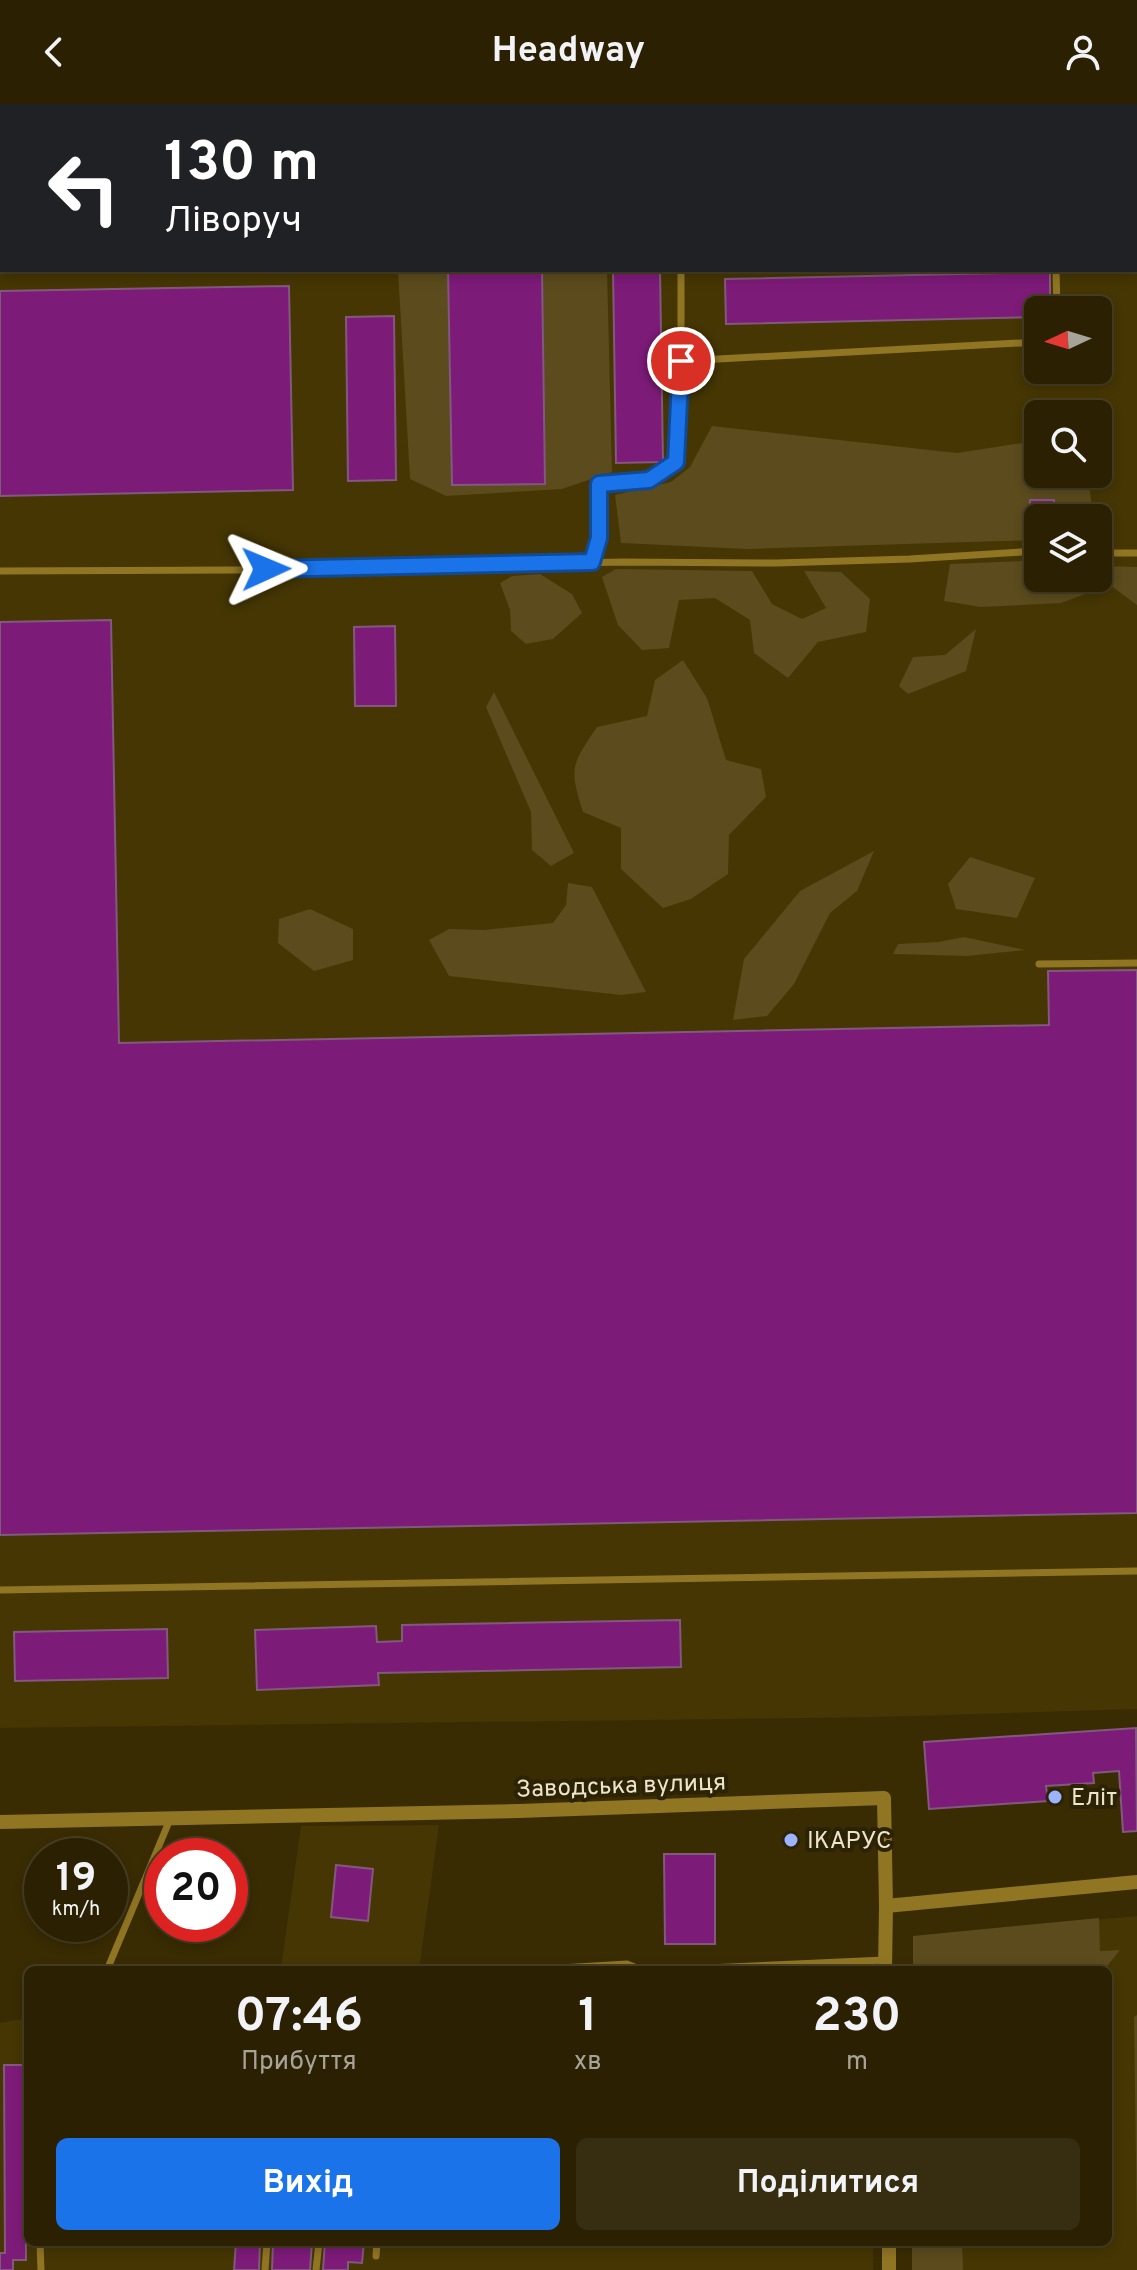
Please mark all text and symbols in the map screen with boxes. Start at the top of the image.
text: Headway [492,29,645,75]
icon: back [32,30,76,74]
icon: person [1061,30,1105,74]
text: 130 m [164,130,319,200]
icon: left [32,136,136,240]
text: Ліворуч [164,199,302,245]
north arrow [1024,296,1112,384]
map controls [1024,296,1112,592]
pin [647,327,715,395]
icon: arrive [659,339,703,383]
button: search [1024,400,1112,488]
button: layers [1024,504,1112,592]
position arrow [224,527,308,611]
street label: Заводська вулиця [516,1768,727,1806]
place label: Еліт [1071,1784,1117,1814]
marker: Еліт [1046,1788,1064,1806]
place label: ІКАРУС [807,1827,892,1857]
marker: ІКАРУС [782,1831,800,1849]
speed limit sign: 20 [144,1838,248,1942]
text: 19 [56,1855,96,1905]
text: km/h [52,1897,100,1923]
text: 07:46 [235,1988,363,2048]
text: 1 [578,1988,597,2048]
text: 230 [812,1988,901,2048]
text: Прибуття [241,2046,357,2079]
text: хв [574,2046,602,2079]
text: m [846,2046,868,2079]
button: Вихід [56,2138,560,2230]
button: Поділитися [576,2138,1080,2230]

